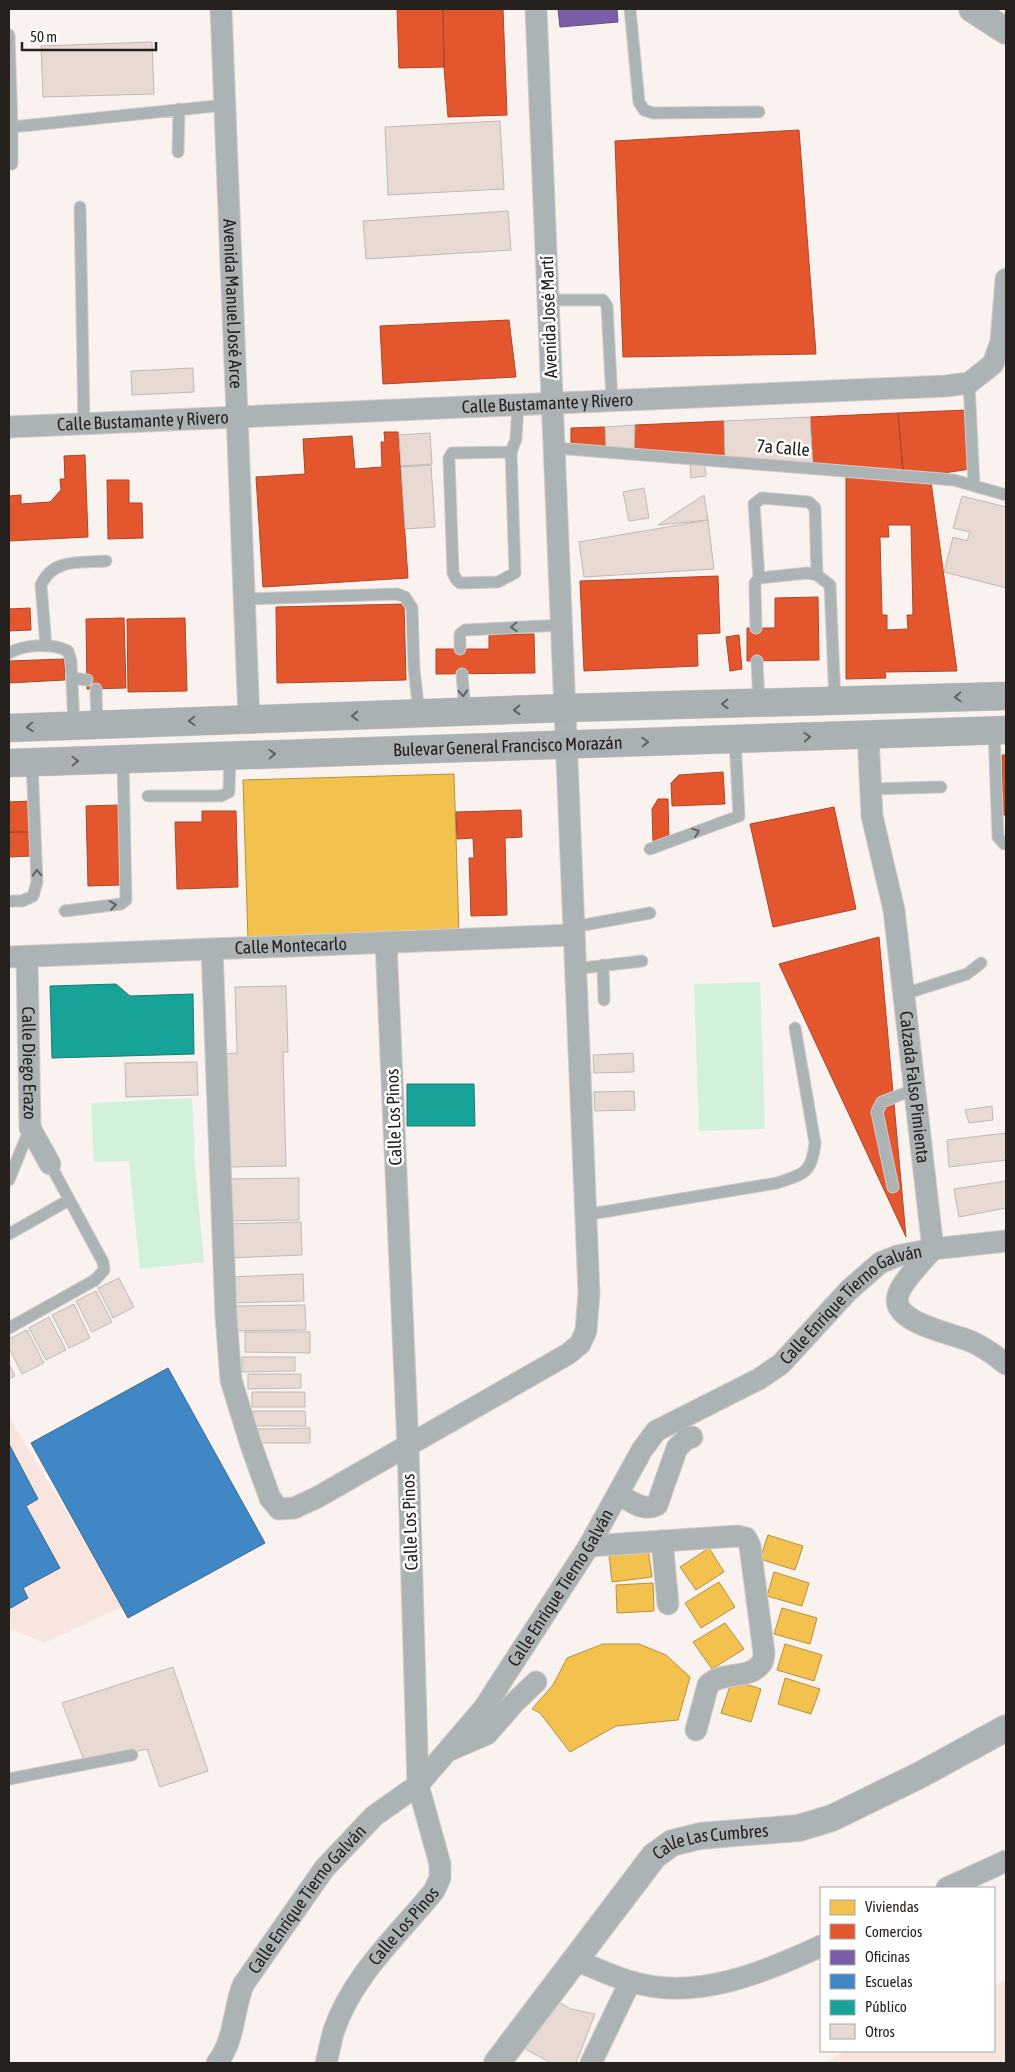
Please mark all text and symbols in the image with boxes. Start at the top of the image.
scale bar [22,20,156,52]
text: 50 m [30,28,57,45]
street label: Avenida Manuel José Arce [219,218,247,389]
street label: Avenida José Martí [536,255,561,379]
street label: Calle Bustamante y Rivero [461,389,634,417]
street label: Calle Bustamante y Rivero [57,406,229,435]
street label: 7a Calle [756,435,811,460]
one-way arrow [509,622,517,633]
one-way arrow [458,689,469,697]
one-way arrow [953,692,961,703]
one-way arrow [721,698,729,709]
one-way arrow [513,704,521,715]
one-way arrow [350,710,358,721]
one-way arrow [188,716,196,727]
one-way arrow [26,722,34,732]
one-way arrow [803,731,811,742]
street label: Bulevar General Francisco Morazán [393,732,623,760]
one-way arrow [641,737,649,747]
one-way arrow [269,749,277,759]
one-way arrow [71,755,79,766]
one-way arrow [691,828,699,838]
one-way arrow [32,869,42,877]
one-way arrow [109,900,117,911]
street label: Calle Montecarlo [234,933,347,958]
street label: Calle Diego Erazo [18,1006,41,1120]
street label: Calzada Falso Pimienta [896,1010,934,1164]
street label: Calle Los Pinos [381,1068,406,1166]
street label: Calle Enrique Tierno Galván [775,1240,924,1368]
street label: Calle Los Pinos [397,1473,422,1571]
street label: Calle Enrique Tierno Galván [503,1505,617,1670]
street label: Calle Enrique Tierno Galván [243,1820,370,1977]
street label: Calle Las Cumbres [648,1820,769,1864]
street label: Calle Los Pinos [364,1882,443,1969]
legend [820,1887,995,2052]
text: Viviendas [865,1898,919,1915]
text: Comercios [865,1923,922,1940]
text: Oficinas [865,1948,910,1965]
text: Escuelas [865,1973,913,1990]
text: Público [865,1998,907,2015]
text: Otros [865,2023,895,2040]

